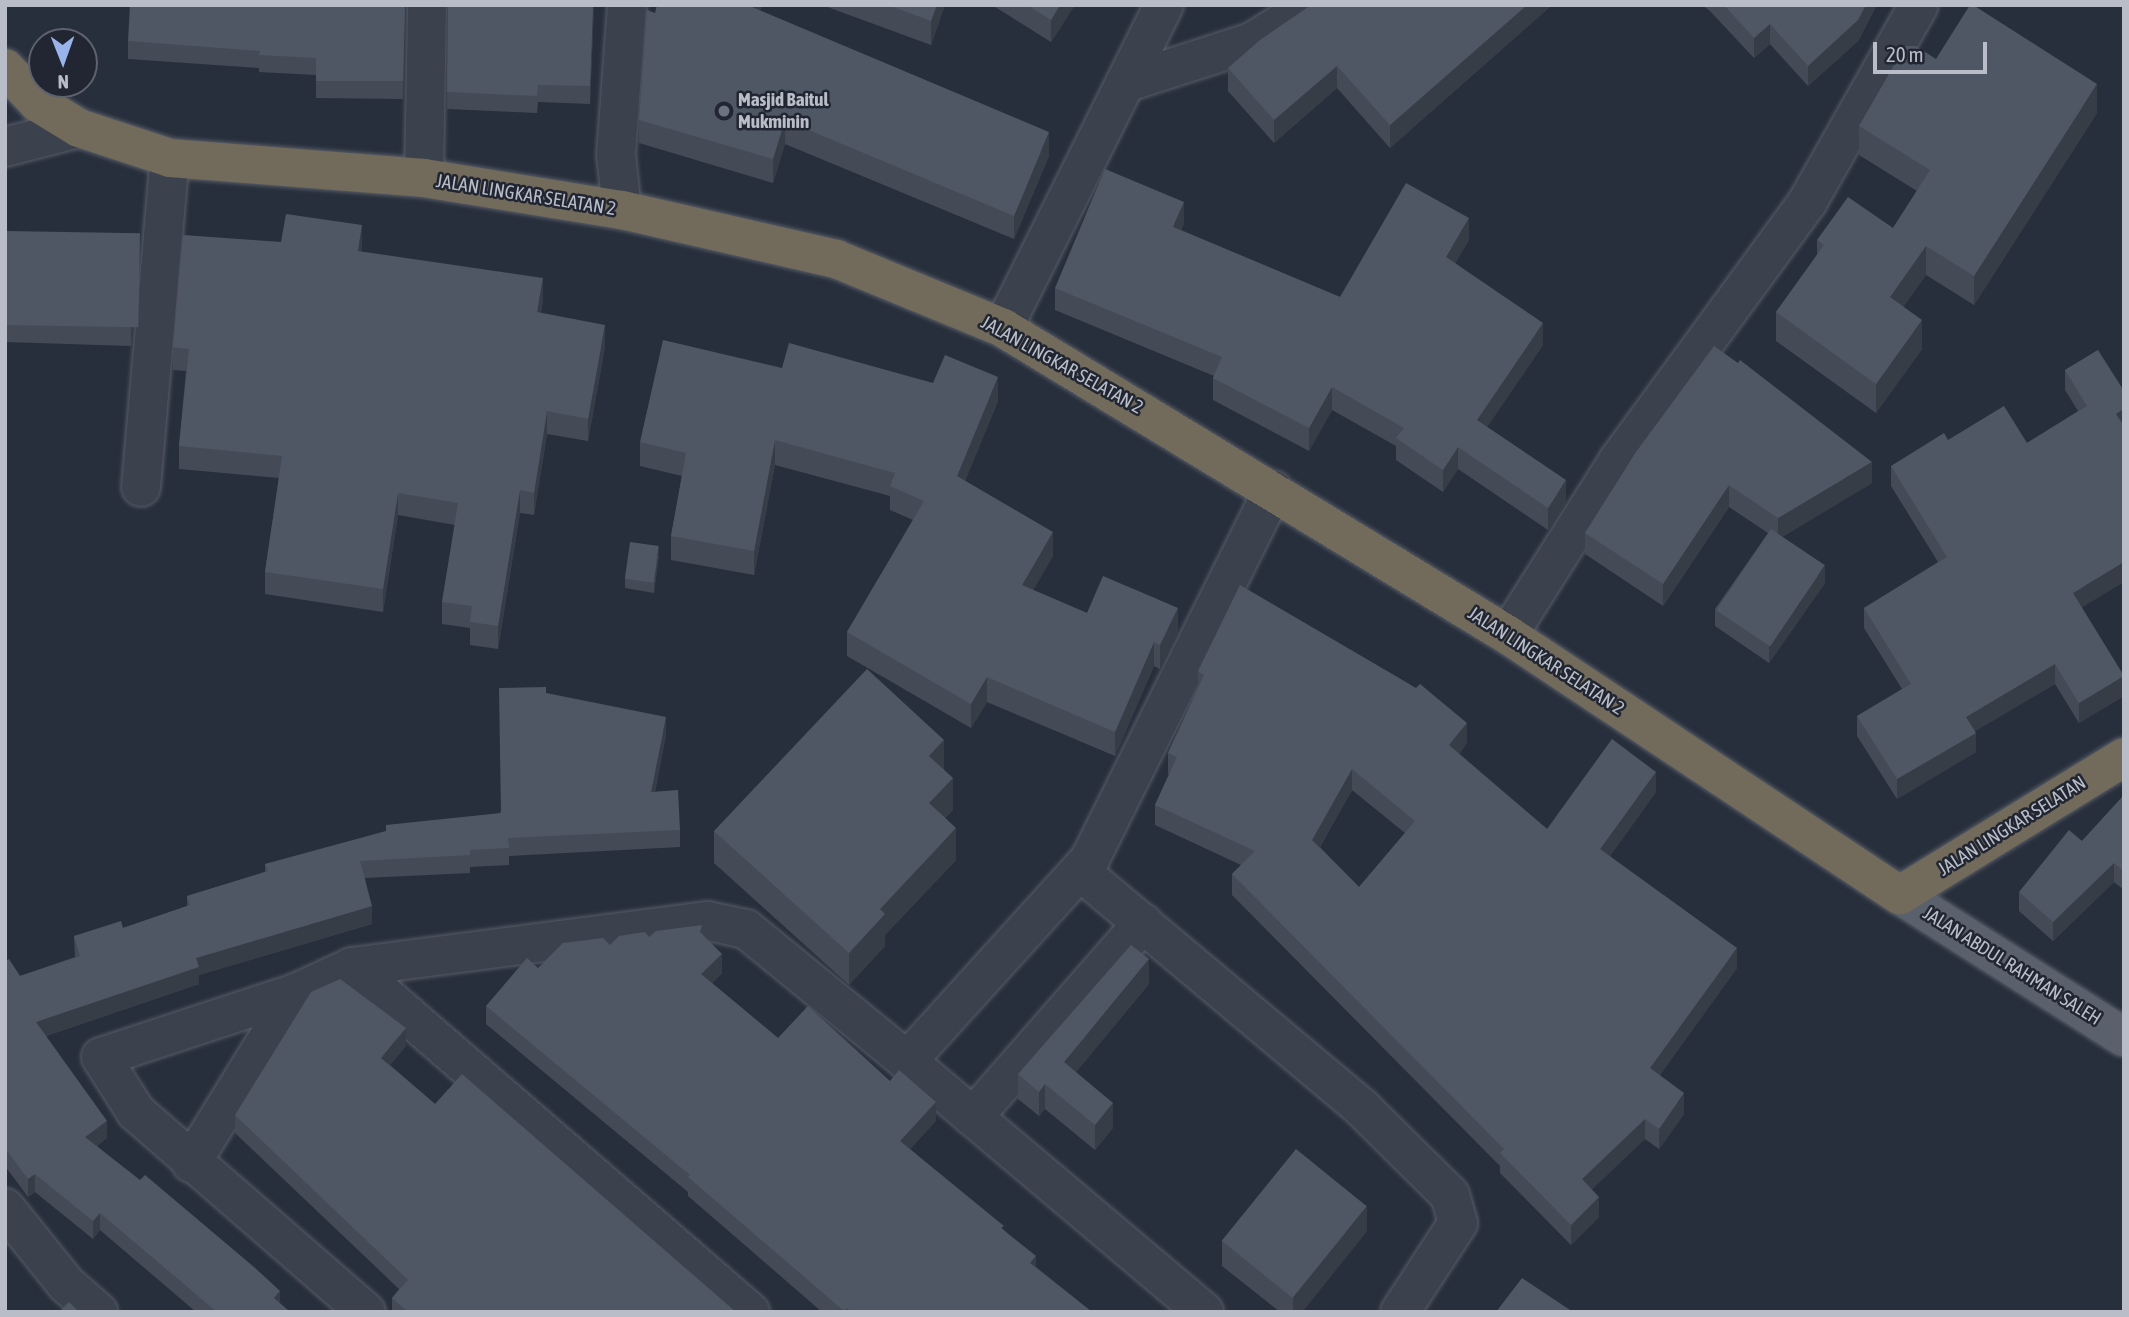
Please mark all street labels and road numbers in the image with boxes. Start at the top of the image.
street label: JALAN LINGKAR SELATAN 2 [434,170,618,220]
street label: JALAN LINGKAR SELATAN 2 [977,311,1147,419]
street label: JALAN LINGKAR SELATAN 2 [1464,602,1628,720]
street label: JALAN LINGKAR SELATAN [1934,771,2090,881]
street label: JALAN ABDUL RAHMAN SALEH [1919,902,2105,1030]

